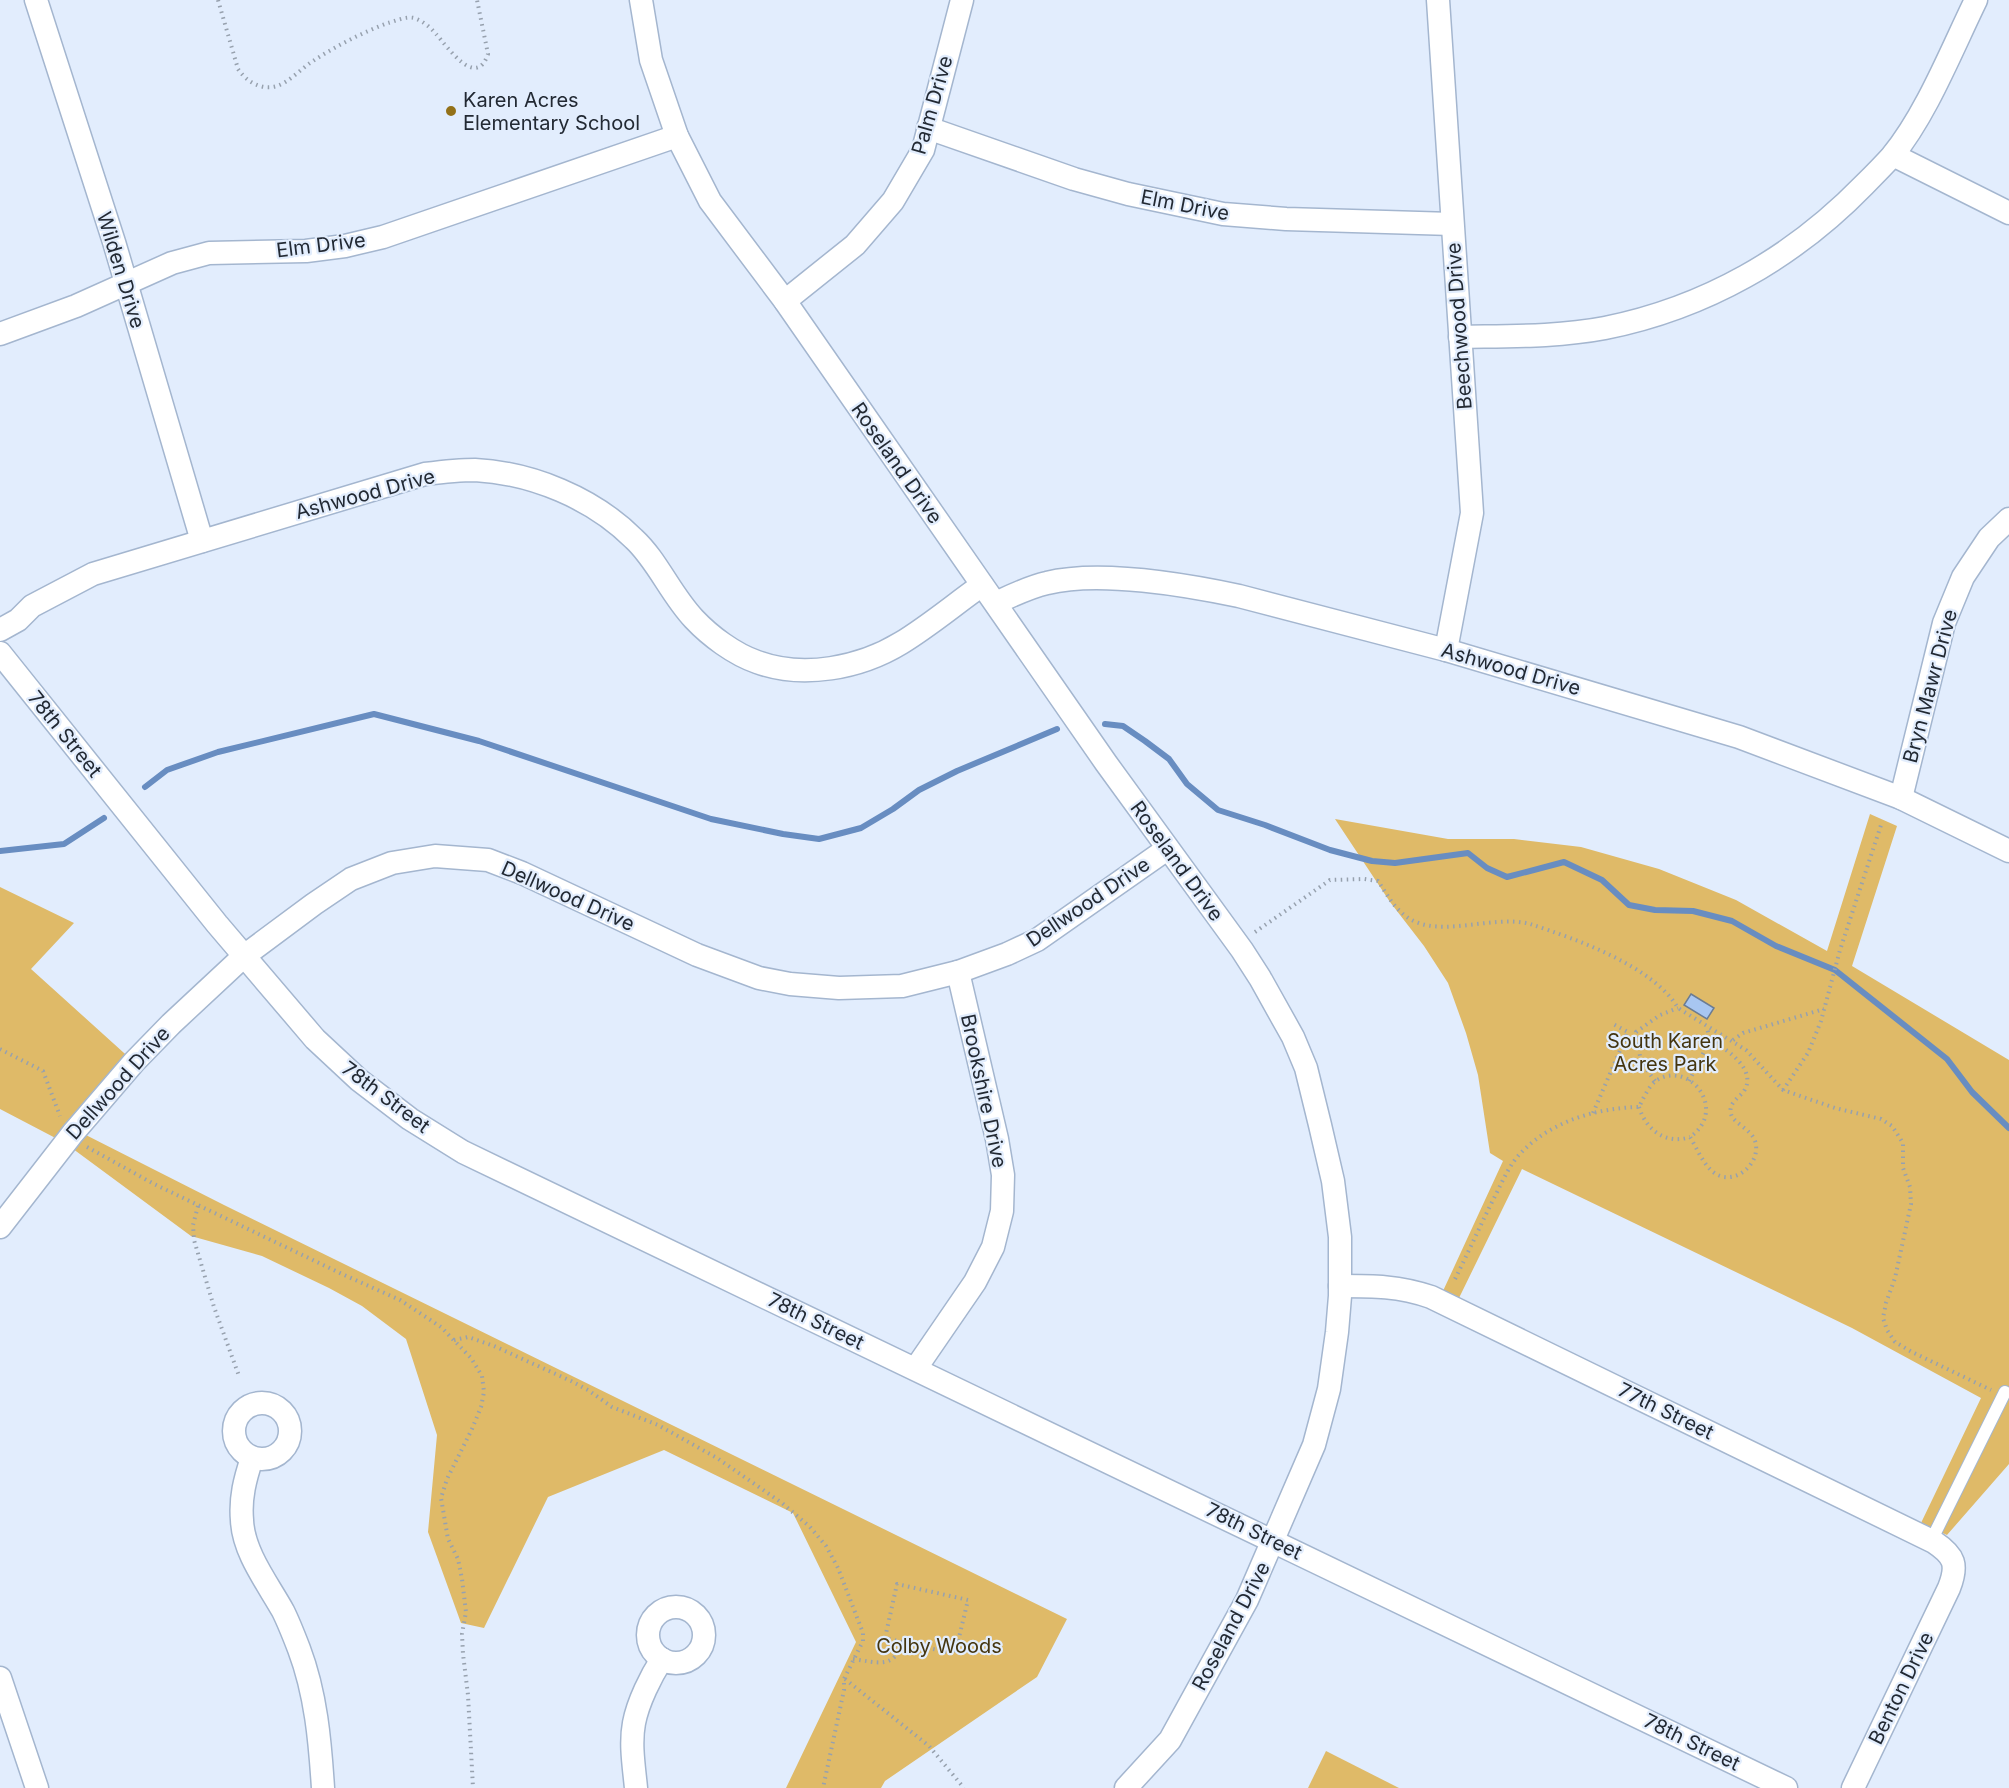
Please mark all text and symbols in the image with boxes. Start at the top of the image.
street label: Palm Drive [906,53,958,157]
place label: Karen Acres Elementary School [463,88,640,135]
marker: Karen Acres Elementary School [444,104,458,118]
street label: Elm Drive [1139,185,1231,225]
street label: Wilden Drive [92,209,150,331]
street label: Elm Drive [275,228,367,262]
street label: Beechwood Drive [1441,242,1477,410]
street label: Roseland Drive [846,398,948,528]
street label: Ashwood Drive [293,464,437,524]
street label: Bryn Mawr Drive [1898,607,1962,765]
street label: Ashwood Drive [1439,638,1583,700]
street label: 78th Street [23,686,107,782]
street label: Roseland Drive [1126,796,1228,926]
street label: Dellwood Drive [1022,852,1154,952]
street label: Dellwood Drive [498,856,638,936]
street label: Brookshire Drive [956,1012,1012,1170]
street label: Dellwood Drive [61,1022,175,1144]
park label: South Karen Acres Park [1607,1029,1723,1076]
street label: 78th Street [337,1056,435,1138]
street label: 78th Street [764,1287,868,1355]
street label: 77th Street [1614,1378,1718,1445]
street label: 78th Street [1202,1497,1306,1565]
street label: Roseland Drive [1187,1558,1275,1694]
street label: Benton Drive [1863,1628,1939,1748]
park label: Colby Woods [876,1634,1002,1658]
street label: 78th Street [1640,1708,1744,1776]

